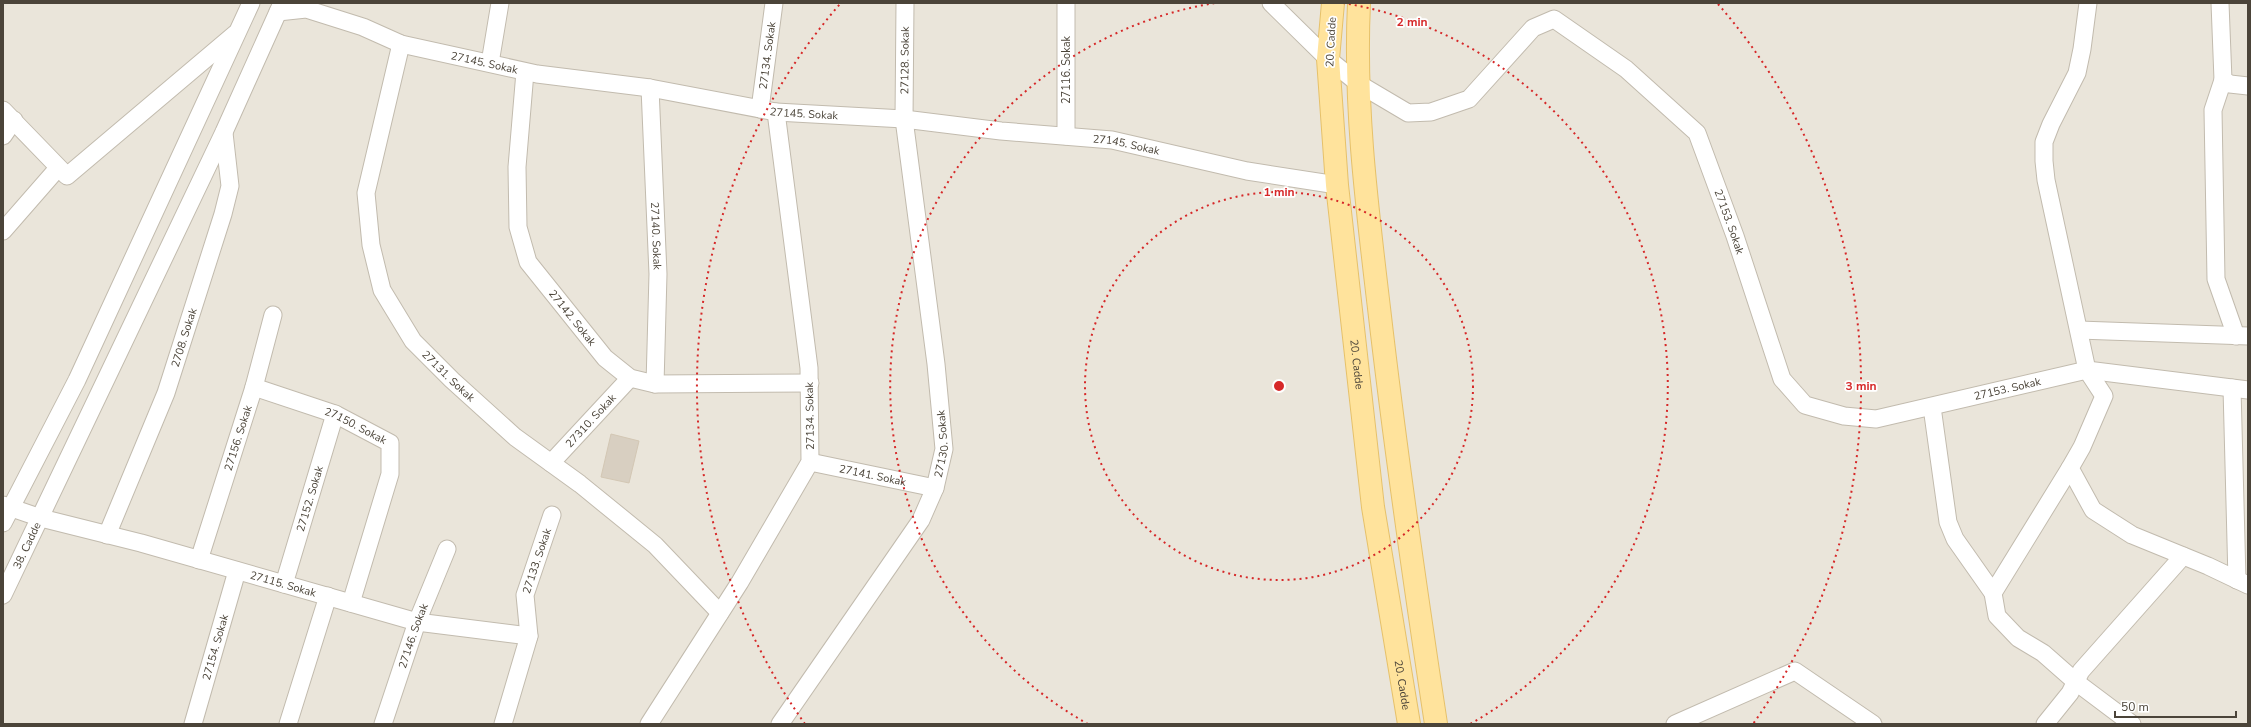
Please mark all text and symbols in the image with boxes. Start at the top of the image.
text: 2 min [1396,14,1428,30]
street label: 20. Cadde [1322,16,1340,67]
street label: 27134. Sokak [755,20,779,90]
street label: 27128. Sokak [897,26,912,95]
street label: 27116. Sokak [1059,36,1074,104]
street label: 27145. Sokak [450,48,520,77]
street label: 27145. Sokak [769,104,839,123]
street label: 27145. Sokak [1092,131,1162,158]
text: 1 min [1263,184,1295,200]
street label: 27153. Sokak [1711,187,1748,257]
street label: 27140. Sokak [647,202,665,271]
street label: 27142. Sokak [545,286,600,349]
street label: 2708. Sokak [167,305,200,369]
street label: 20. Cadde [1347,338,1367,390]
street label: 27131. Sokak [419,347,479,405]
street label: 27153. Sokak [1972,373,2043,404]
text: 3 min [1845,378,1877,394]
centre of rings [1272,379,1286,393]
street label: 27134. Sokak [802,381,818,450]
street label: 27310. Sokak [562,390,619,451]
street label: 27156. Sokak [220,403,255,473]
street label: 27150. Sokak [323,404,390,448]
street label: 27130. Sokak [930,409,952,479]
street label: 27141. Sokak [838,461,908,489]
street label: 27152. Sokak [293,464,327,534]
street label: 38. Cadde [9,519,44,571]
street label: 27133. Sokak [519,526,555,595]
street label: 27115. Sokak [248,567,318,600]
street label: 27146. Sokak [395,601,432,670]
street label: 27154. Sokak [198,612,232,682]
street label: 20. Cadde [1391,659,1414,711]
scale bar [2115,693,2236,719]
text: 50 m [2121,699,2149,715]

